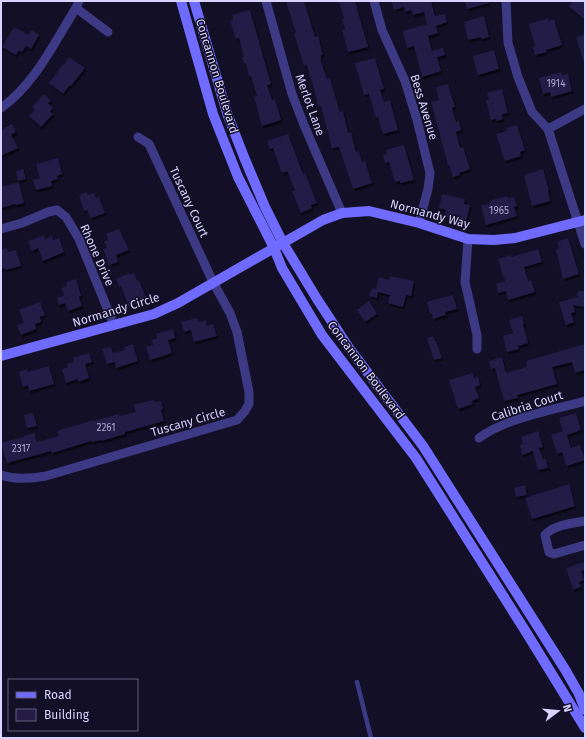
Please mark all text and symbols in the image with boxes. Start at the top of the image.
street label: Concannon Boulevard [193,17,241,135]
street label: Merlot Lane [292,72,328,138]
street label: Bess Avenue [407,72,441,142]
house number: 1914 [546,78,566,90]
street label: Tuscany Court [167,165,212,240]
street label: Normandy Way [389,197,471,231]
house number: 1965 [489,205,509,217]
street label: Rhone Drive [77,222,117,288]
street label: Normandy Circle [71,290,161,330]
street label: Concannon Boulevard [325,318,407,422]
street label: Calibria Court [490,388,565,424]
street label: Tuscany Circle [149,405,227,439]
house number: 2261 [96,422,116,434]
house number: 2317 [12,443,31,455]
legend [8,679,138,731]
text: Road [44,688,72,702]
north arrow [538,691,578,731]
text: N [560,703,574,714]
text: Building [44,708,90,722]

